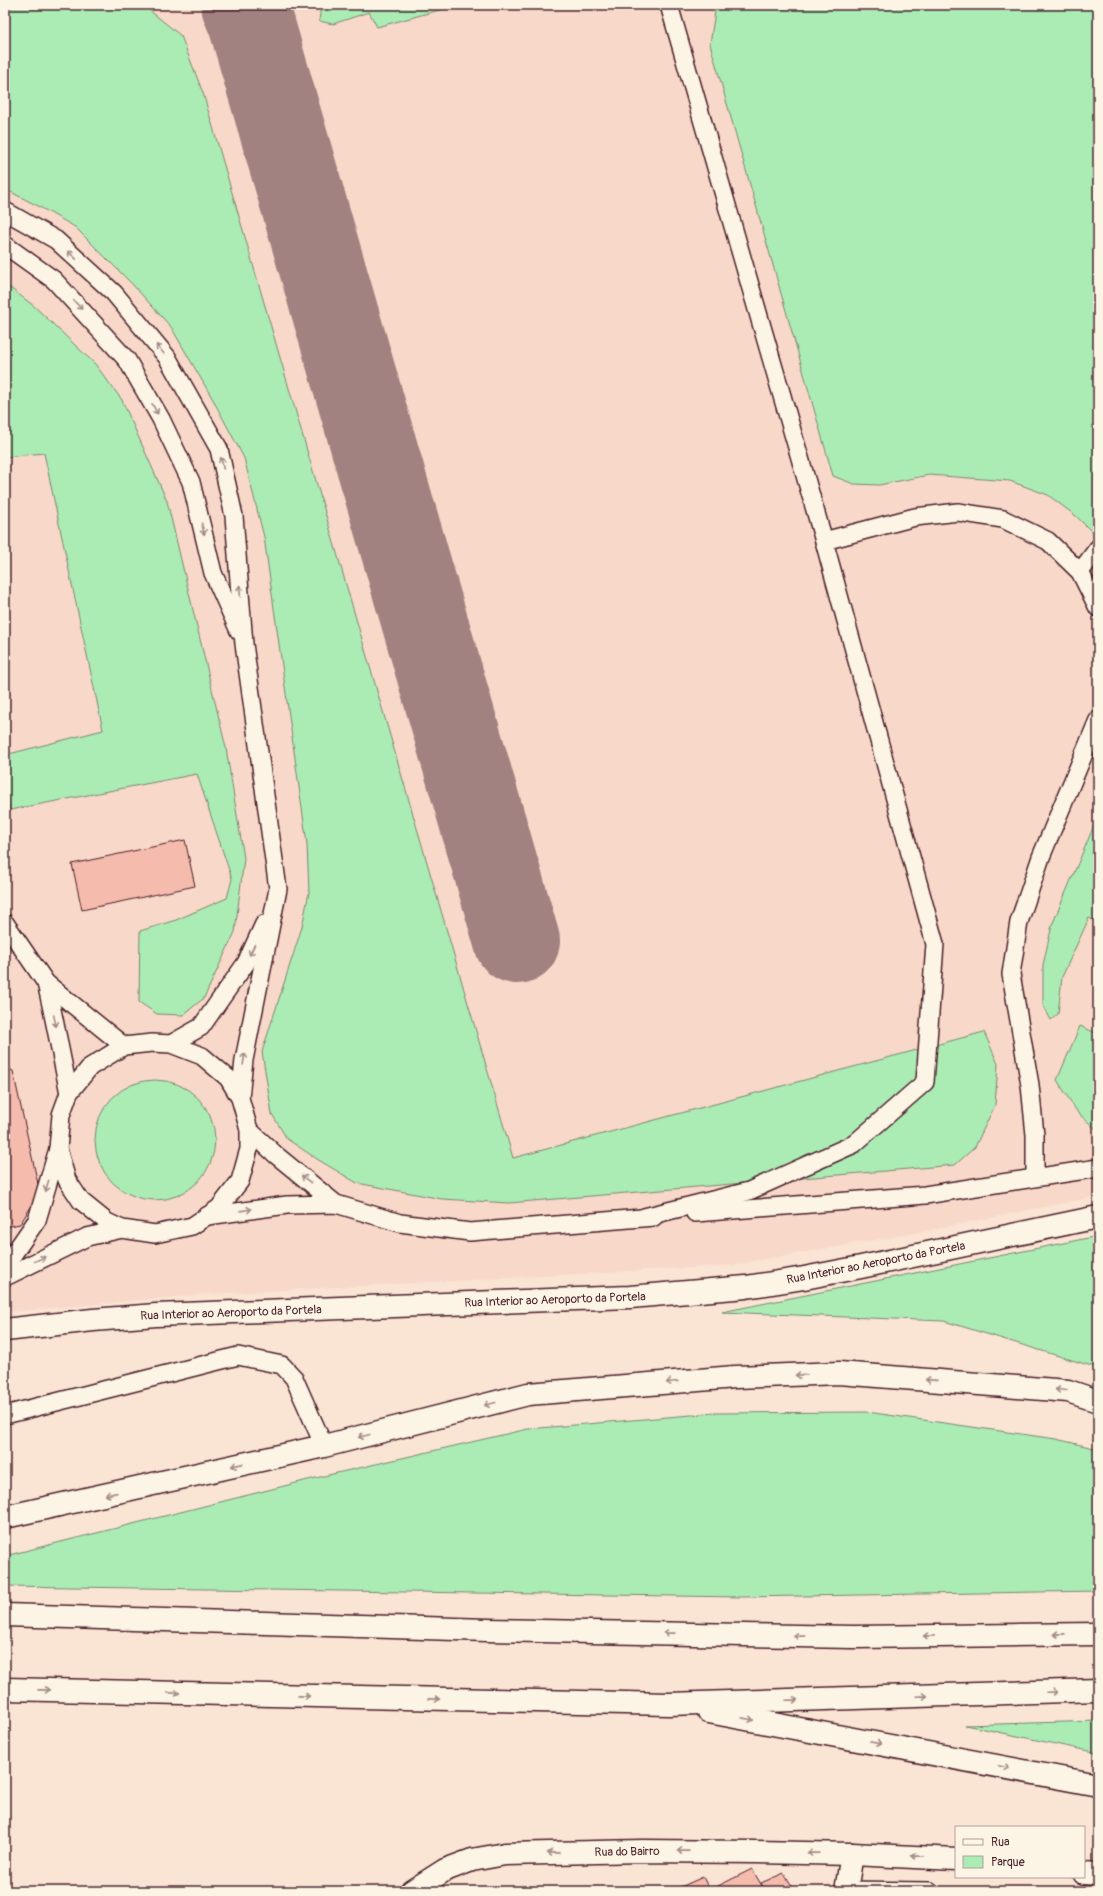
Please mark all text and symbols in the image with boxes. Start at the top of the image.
one-way arrow [67,250,77,259]
one-way arrow [74,300,83,310]
one-way arrow [156,344,165,355]
one-way arrow [152,403,160,415]
one-way arrow [218,457,226,470]
one-way arrow [199,523,207,536]
one-way arrow [237,585,244,598]
one-way arrow [248,944,255,956]
one-way arrow [52,1014,60,1027]
one-way arrow [240,1053,248,1066]
one-way arrow [301,1175,311,1184]
one-way arrow [43,1179,50,1192]
one-way arrow [239,1206,252,1214]
street label: Rua Interior ao Aeroporto da Portela [785,1238,967,1288]
one-way arrow [33,1255,45,1262]
street label: Rua Interior ao Aeroporto da Portela [464,1289,646,1311]
street label: Rua Interior ao Aeroporto da Portela [140,1302,322,1324]
one-way arrow [795,1371,808,1378]
one-way arrow [925,1377,938,1384]
one-way arrow [666,1378,679,1386]
one-way arrow [1055,1387,1068,1394]
one-way arrow [484,1400,497,1408]
one-way arrow [358,1432,371,1440]
one-way arrow [231,1462,244,1470]
one-way arrow [104,1490,117,1498]
one-way arrow [663,1630,676,1637]
one-way arrow [1053,1631,1066,1638]
one-way arrow [793,1632,806,1640]
one-way arrow [923,1632,936,1640]
one-way arrow [37,1686,50,1693]
one-way arrow [1045,1688,1058,1695]
one-way arrow [167,1689,180,1696]
one-way arrow [297,1692,310,1699]
one-way arrow [915,1692,928,1700]
one-way arrow [427,1695,440,1702]
one-way arrow [785,1696,798,1704]
one-way arrow [741,1715,754,1723]
one-way arrow [869,1740,882,1748]
one-way arrow [997,1764,1010,1772]
legend [955,1826,1085,1878]
text: Rua [991,1835,1010,1850]
street label: Rua do Bairro [594,1844,660,1860]
one-way arrow [677,1847,690,1855]
one-way arrow [547,1849,560,1857]
one-way arrow [807,1849,820,1857]
one-way arrow [911,1852,924,1860]
text: Parque [991,1855,1025,1870]

